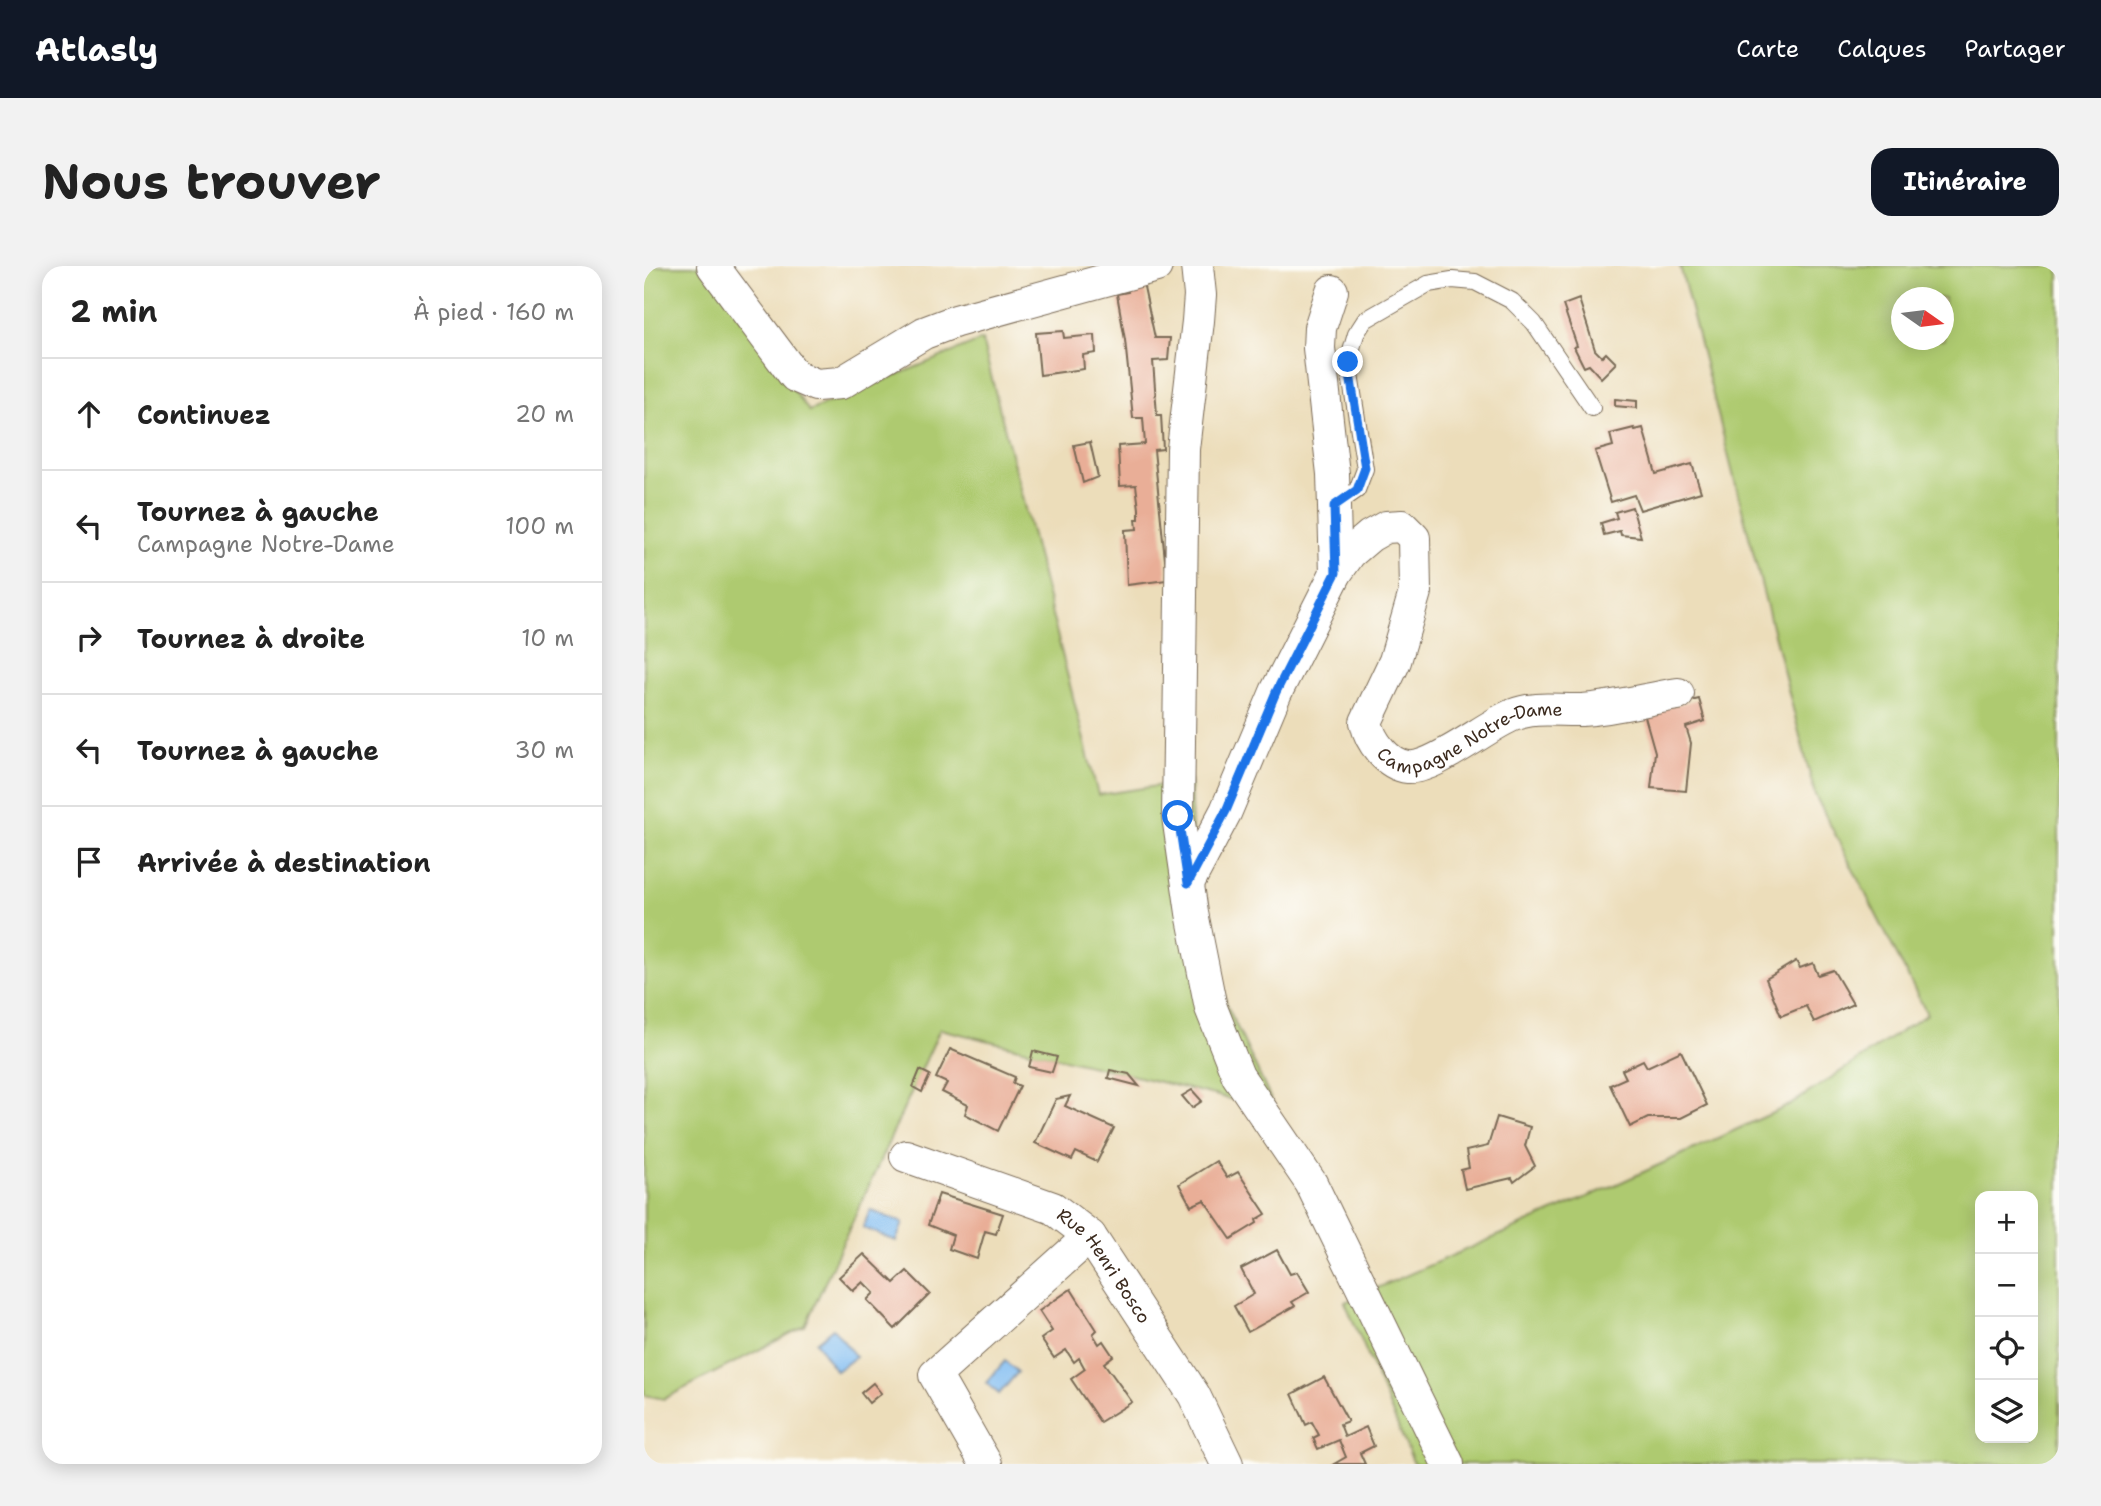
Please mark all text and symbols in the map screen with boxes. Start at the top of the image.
text: Atlasly [35,27,158,72]
text: Carte [1736,33,1799,65]
text: Calques [1837,33,1927,65]
text: Partager [1965,33,2066,65]
button: Itinéraire [1871,148,2059,216]
text: Nous trouver [42,149,381,215]
north arrow [1891,287,1954,350]
text: 2 min [70,291,157,332]
text: À pied · 160 m [413,297,574,327]
route end [1332,346,1363,377]
icon: ahead [70,395,108,433]
text: Continuez [137,397,271,432]
text: 20 m [515,399,574,429]
text: Tournez à gauche [137,494,379,529]
icon: left [70,507,108,545]
text: 100 m [505,511,574,541]
text: Campagne Notre-Dame [137,529,395,559]
icon: right [70,619,108,657]
text: Tournez à droite [137,621,365,656]
text: 10 m [521,623,574,653]
street label: Campagne Notre-Dame [1371,697,1563,780]
icon: left [70,731,108,769]
text: Tournez à gauche [137,733,379,768]
text: 30 m [515,735,574,765]
route start [1162,800,1193,831]
icon: arrive [70,843,108,881]
text: Arrivée à destination [137,845,431,880]
map controls [1975,1191,2038,1443]
button: + [1975,1191,2038,1254]
street label: Rue Henri Bosco [1052,1203,1156,1328]
button: − [1975,1254,2038,1317]
button: locate [1975,1317,2038,1380]
button: layers [1975,1380,2038,1443]

